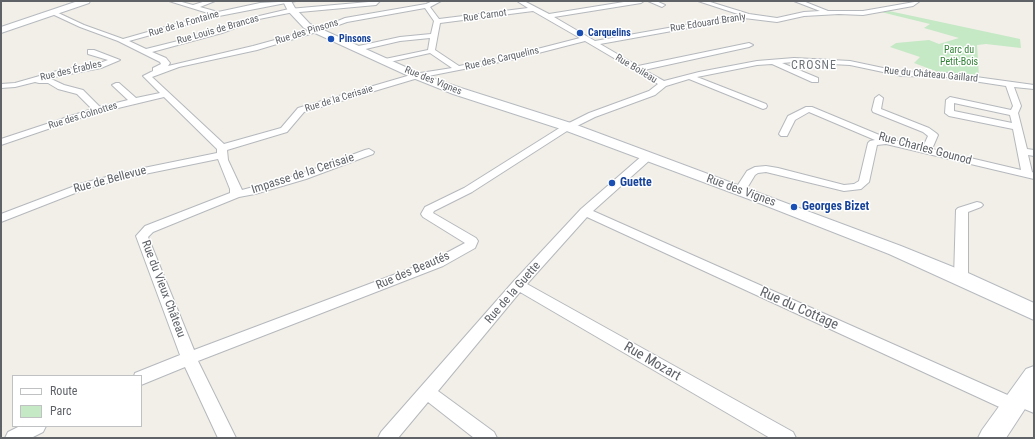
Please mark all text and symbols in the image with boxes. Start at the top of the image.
street label: Rue Carnot [463,7,507,25]
street label: Rue de la Fontaine [147,8,221,40]
street label: Rue Edouard Branly [669,11,747,35]
street label: Rue Louis de Brancas [176,13,260,47]
street label: Rue des Pinsons [274,17,340,47]
place label: Carquelins [588,27,631,39]
marker: Carquelins [575,28,585,38]
place label: Pinsons [339,33,371,45]
marker: Pinsons [326,34,336,44]
park label: Parc du Petit-Bois [940,44,978,68]
street label: Rue des Carquelins [464,45,540,73]
street label: Rue Boileau [613,52,659,86]
street label: Rue des Érables [39,58,103,84]
district label: CROSNE [791,59,837,73]
street label: Rue des Vignes [403,64,463,98]
street label: Rue du Château Gaillard [883,65,979,85]
street label: Rue de la Cerisaie [304,83,374,115]
street label: Rue des Colnottes [47,100,119,132]
street label: Rue Charles Gounod [877,130,973,168]
street label: Impasse de la Cerisaie [250,151,356,197]
street label: Rue de Bellevue [72,163,148,197]
street label: Rue des Vignes [704,172,778,210]
place label: Guette [620,176,652,190]
marker: Guette [607,178,617,188]
place label: Georges Bizet [802,200,869,214]
marker: Georges Bizet [789,202,799,212]
street label: Rue du Vieux Château [138,238,188,340]
street label: Rue des Beautés [374,249,452,293]
street label: Rue de la Guette [482,259,544,327]
street label: Rue du Cottage [757,284,841,334]
street label: Rue Mozart [620,339,684,385]
legend [12,375,142,427]
text: Route [50,384,77,398]
text: Parc [50,404,71,418]

